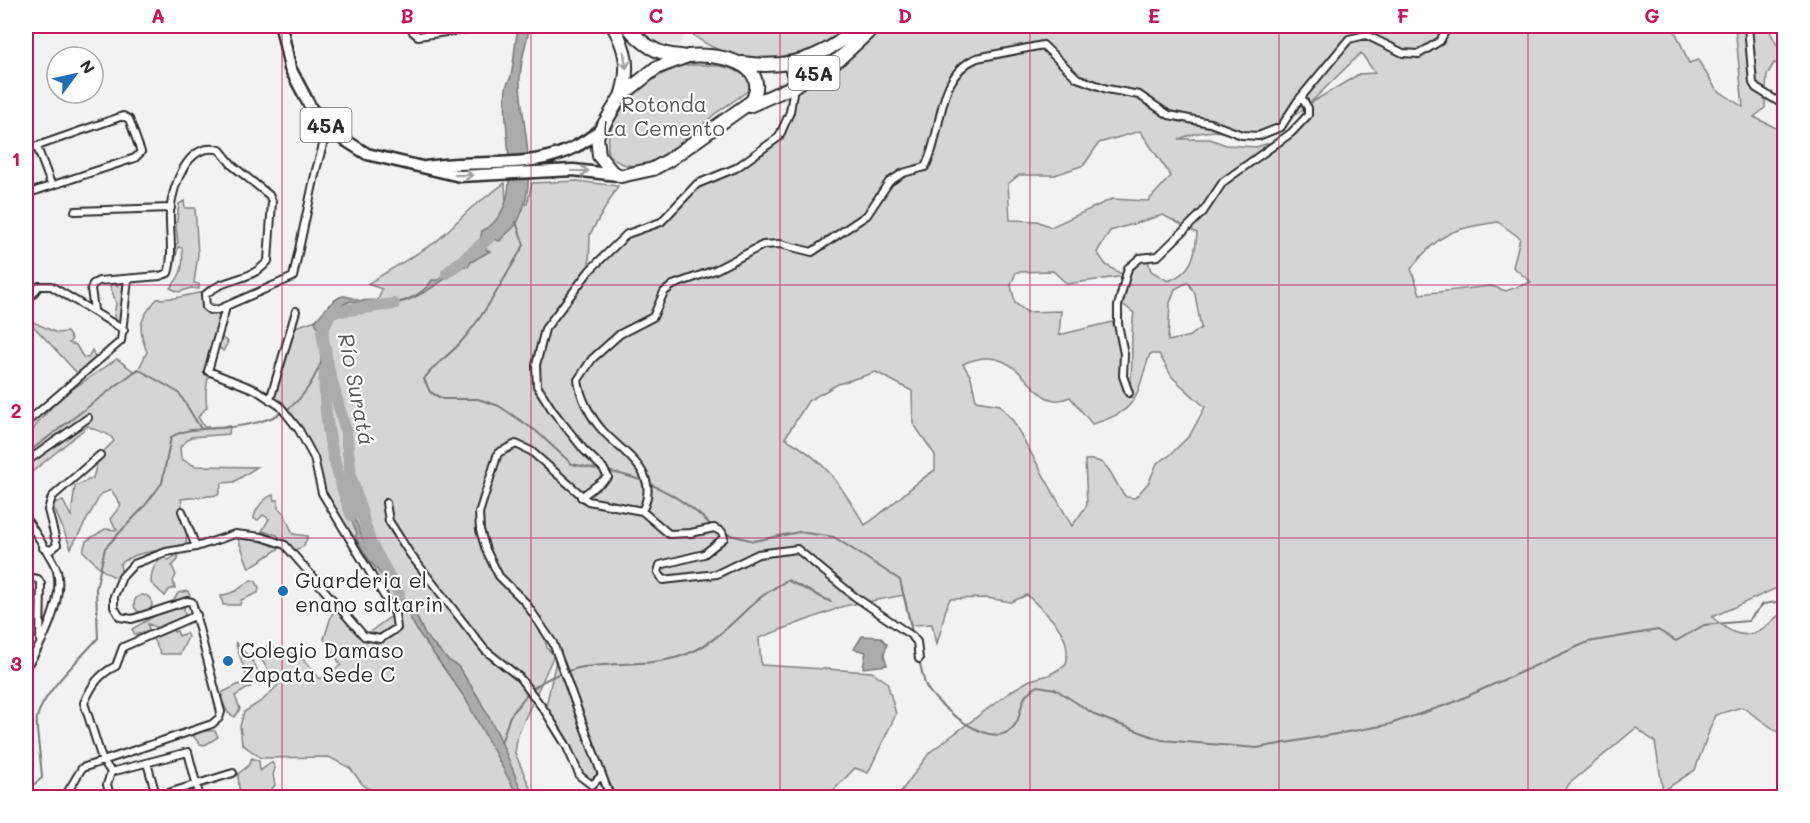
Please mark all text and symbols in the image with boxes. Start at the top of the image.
text: A [151,2,165,28]
text: B [400,2,414,28]
text: C [649,2,664,28]
text: D [898,2,912,28]
text: E [1148,2,1160,28]
text: F [1397,2,1410,28]
text: G [1644,2,1660,28]
north arrow [45,45,105,105]
one-way arrow [620,49,631,69]
text: N [76,56,100,77]
road number: 45A [788,56,840,90]
park label: Rotonda La Cemento [603,90,725,141]
road number: 45A [300,108,352,142]
text: 1 [12,145,20,171]
one-way arrow [570,165,590,176]
one-way arrow [453,170,473,181]
water label: Río Suratá [332,330,382,448]
text: 2 [10,397,22,423]
place label: Guarderia el enano saltarin [295,566,443,617]
marker: Guarderia el enano saltarin [276,584,290,598]
place label: Colegio Damaso Zapata Sede C [240,636,403,687]
text: 3 [10,650,22,676]
marker: Colegio Damaso Zapata Sede C [221,654,235,668]

